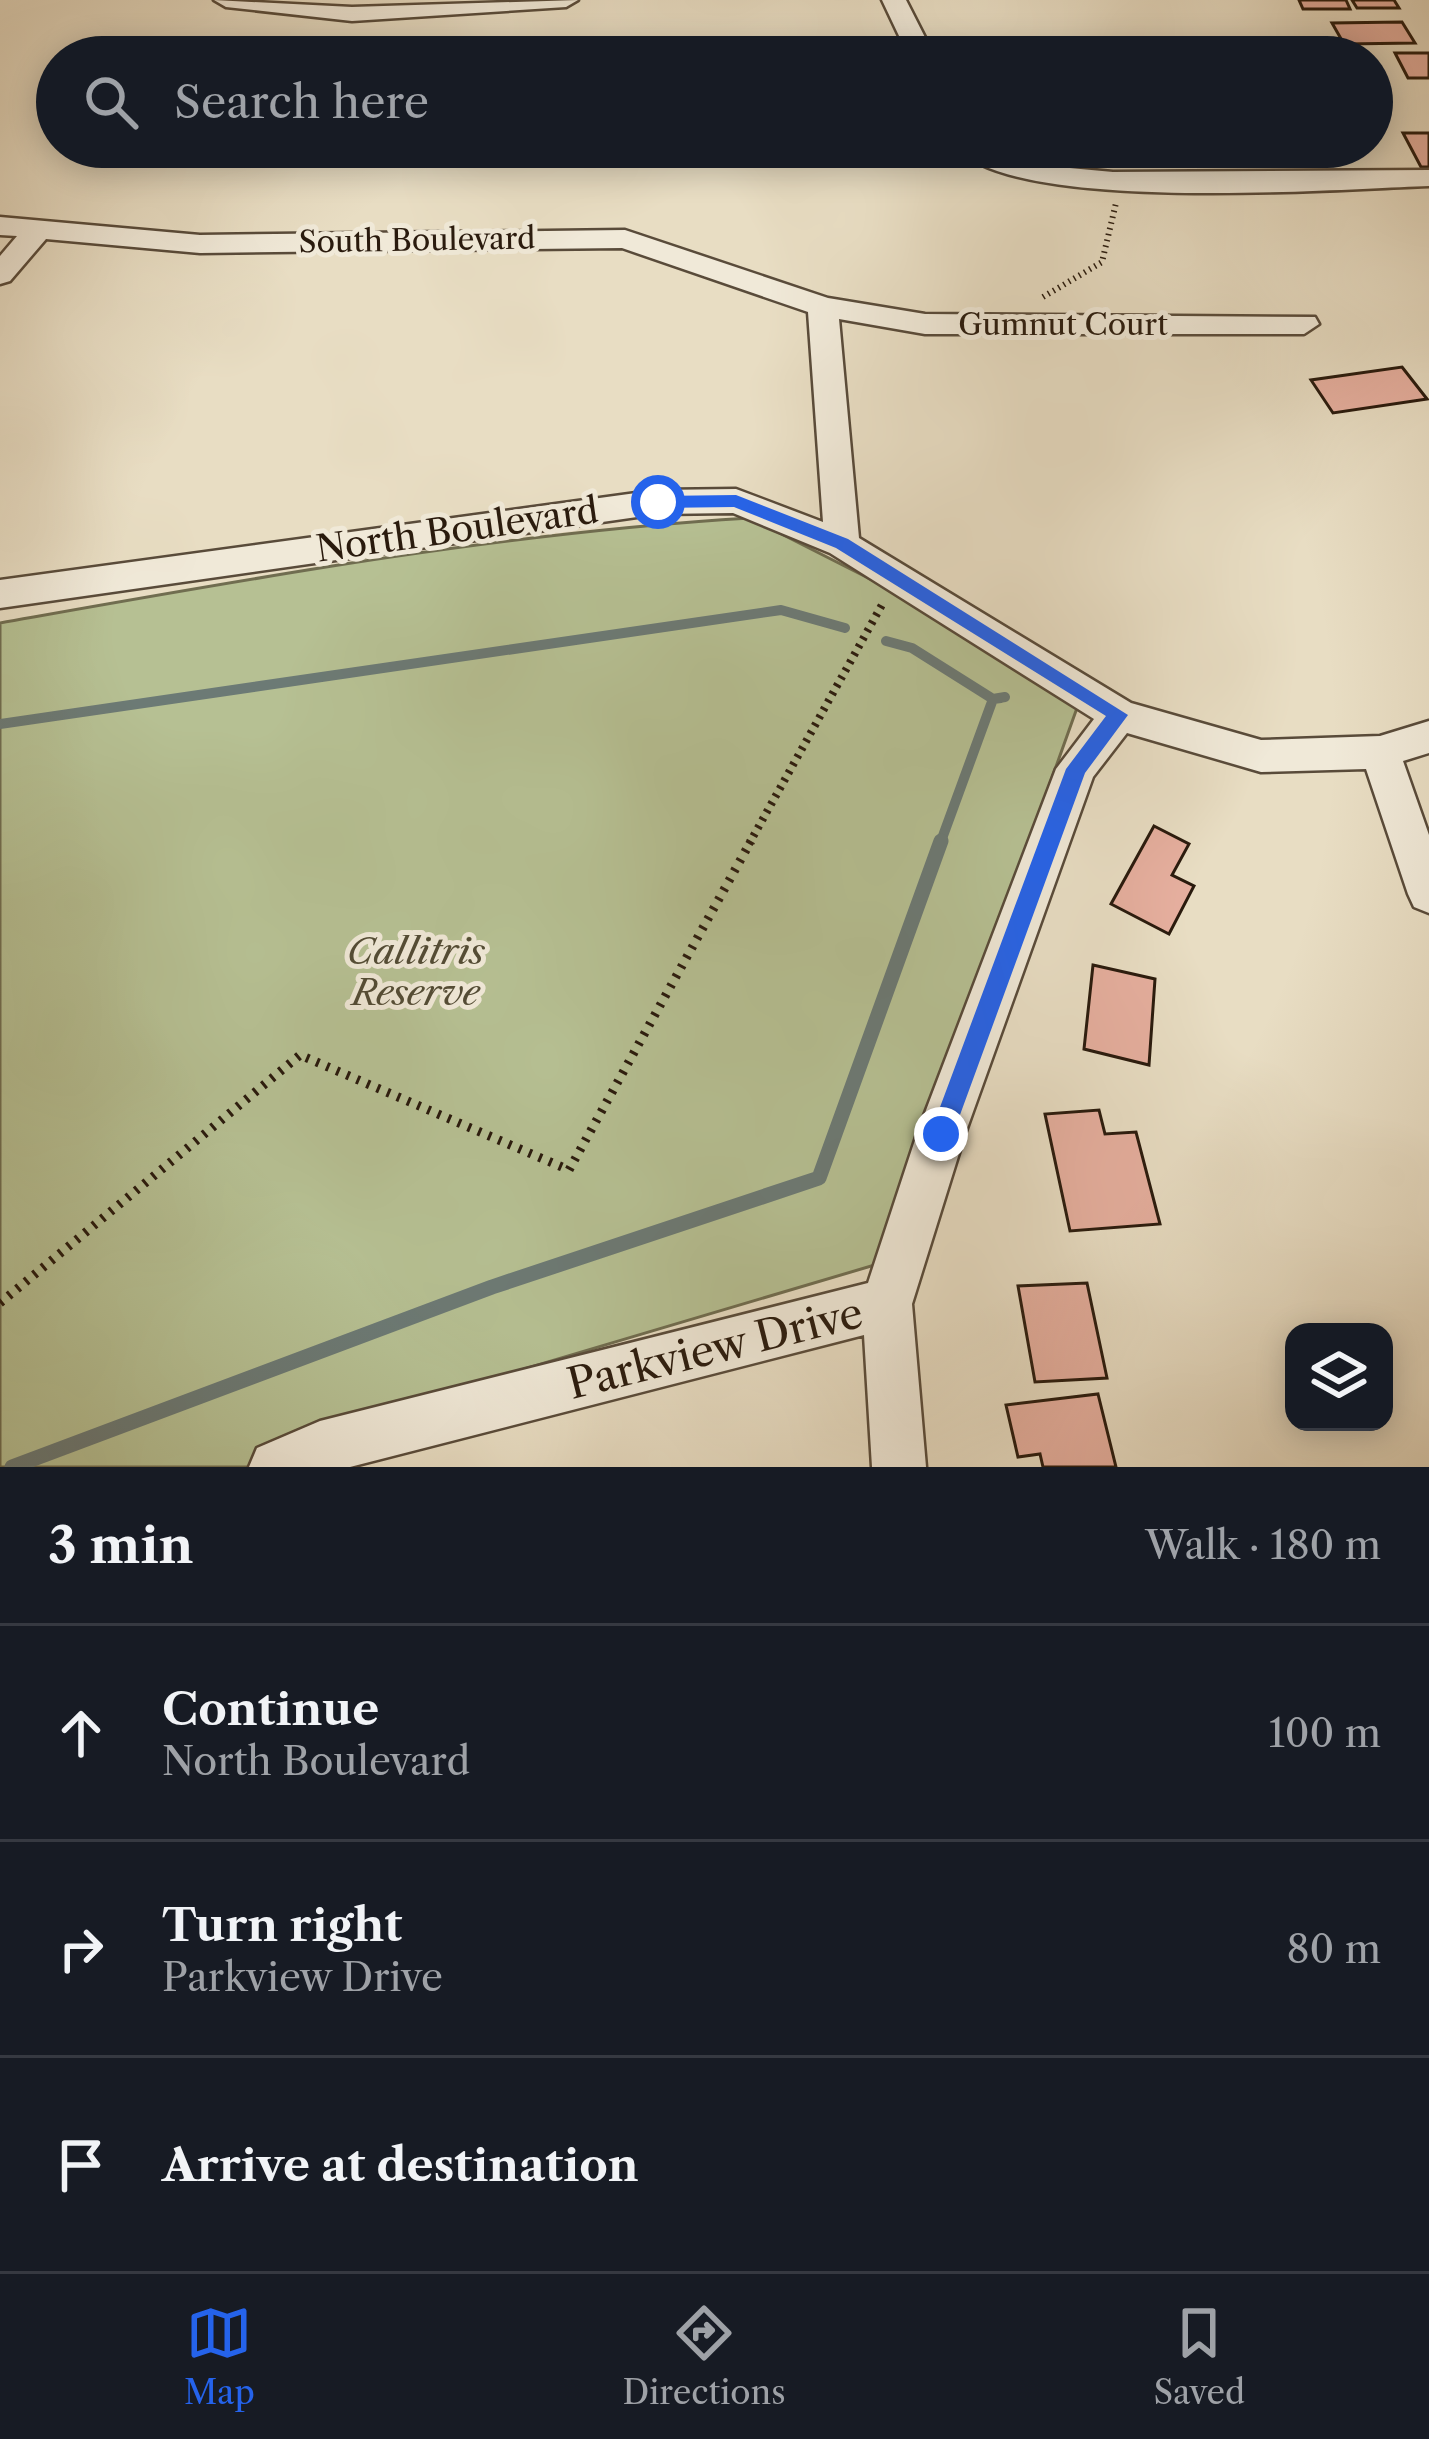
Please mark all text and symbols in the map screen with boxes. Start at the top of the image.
search box [36,36,1393,168]
icon: search [78,69,144,135]
text: Search here [174,74,429,130]
street label: South Boulevard [298,219,536,261]
street label: Gumnut Court [958,306,1168,343]
route start [631,475,685,529]
street label: North Boulevard [313,487,601,571]
park label: Callitris Reserve [347,929,485,1014]
route end [914,1107,968,1161]
street label: Parkview Drive [562,1286,868,1410]
map controls [1285,1323,1393,1431]
button: layers [1285,1323,1393,1431]
text: 3 min [48,1514,194,1576]
text: Walk · 180 m [1145,1521,1381,1569]
text: Continue [162,1681,379,1737]
icon: ahead [48,1700,114,1766]
text: 100 m [1268,1709,1381,1757]
text: North Boulevard [162,1737,470,1785]
text: Turn right [162,1897,402,1953]
icon: right [48,1916,114,1982]
text: 80 m [1286,1925,1381,1973]
text: Parkview Drive [162,1953,443,2001]
icon: arrive [48,2132,114,2198]
text: Arrive at destination [162,2137,639,2193]
tab: Map [184,2300,255,2413]
tab: Directions [623,2300,786,2413]
tab: Saved [1153,2300,1245,2413]

